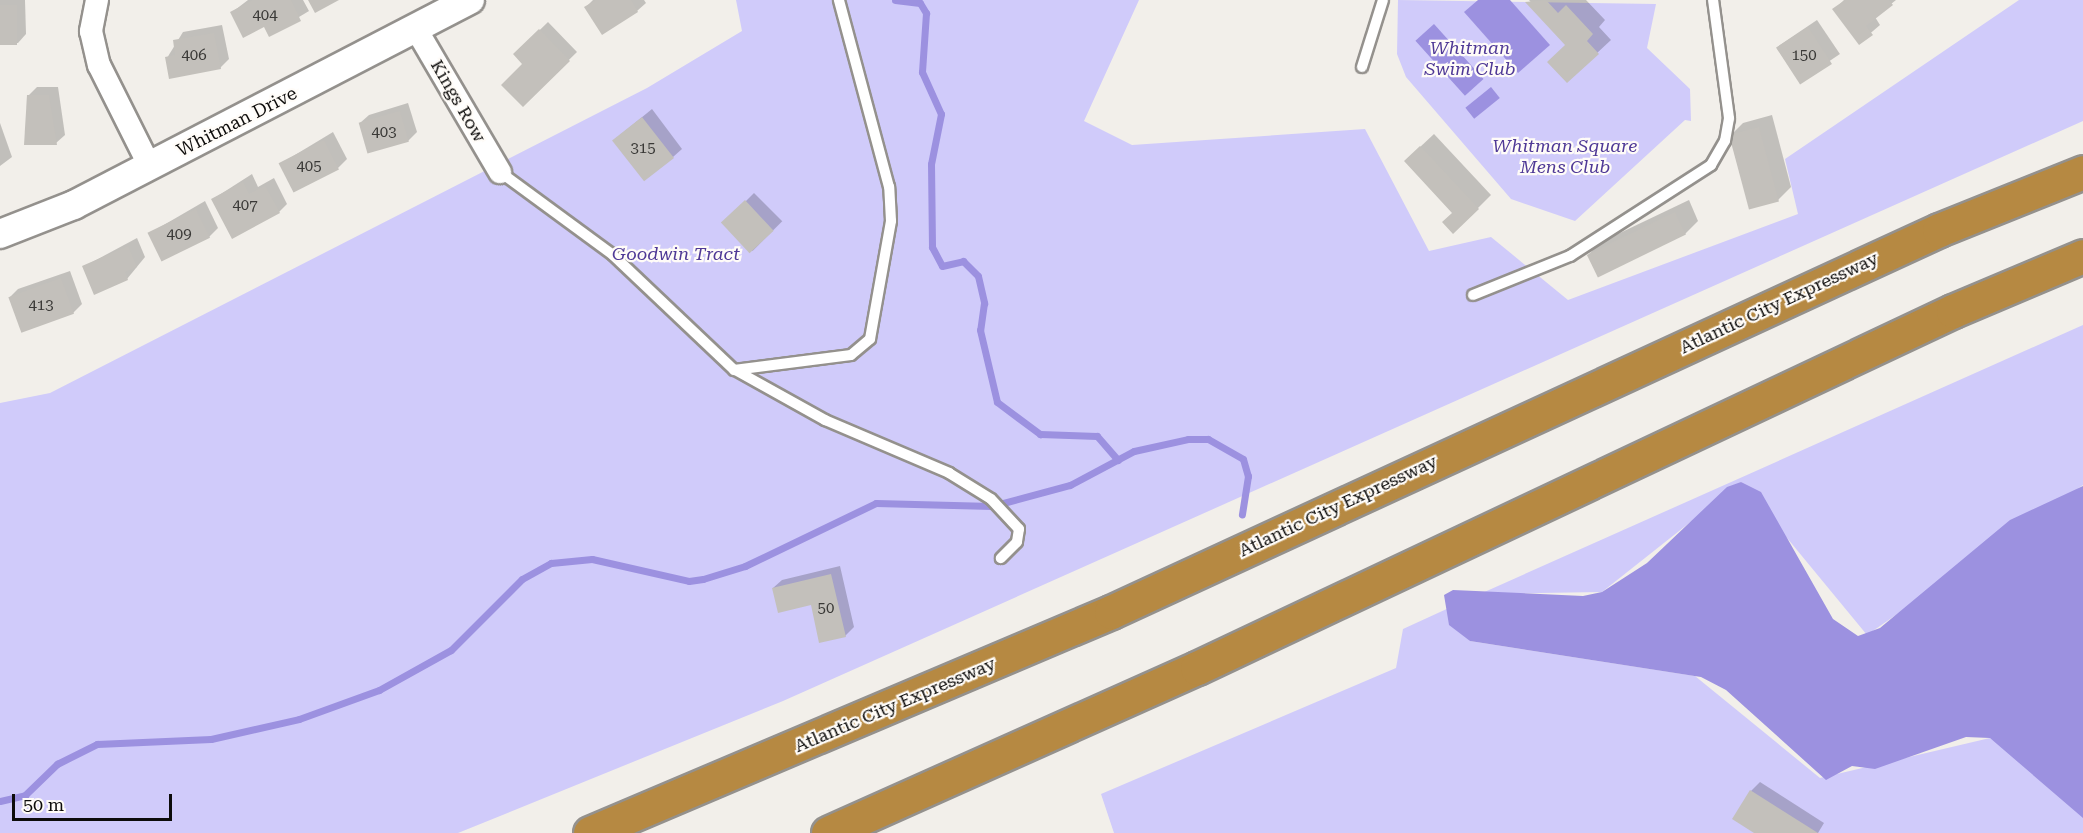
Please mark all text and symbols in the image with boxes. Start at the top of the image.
house number: 404 [252,7,278,25]
park label: Whitman Swim Club [1425,38,1515,80]
house number: 406 [181,47,207,65]
house number: 150 [1791,47,1817,65]
street label: Kings Row [426,56,490,146]
street label: Whitman Drive [173,82,301,162]
house number: 403 [371,124,397,142]
park label: Whitman Square Mens Club [1493,136,1637,178]
house number: 315 [630,140,656,158]
house number: 405 [296,158,322,176]
house number: 407 [232,197,258,215]
house number: 409 [166,226,192,244]
park label: Goodwin Tract [612,243,740,265]
street label: Atlantic City Expressway [1676,248,1882,358]
house number: 413 [28,297,54,315]
street label: Atlantic City Expressway [1235,451,1441,561]
house number: 50 [818,600,834,618]
street label: Atlantic City Expressway [791,653,999,757]
scale bar [15,782,176,820]
text: 50 m [23,794,64,815]

